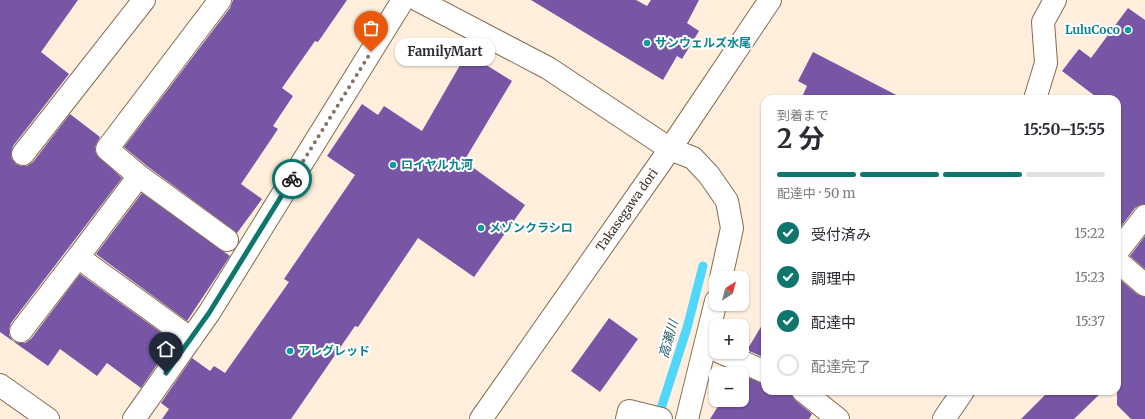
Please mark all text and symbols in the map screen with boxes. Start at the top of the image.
pin [354,11,388,52]
icon: bag [360,17,382,39]
place label: LuluCoco [1065,22,1120,37]
marker: LuluCoco [1123,25,1133,35]
place label: サンウェルズ水尾 [655,35,751,50]
callout: FamilyMart [395,38,495,66]
marker: サンウェルズ水尾 [642,38,652,48]
text: FamilyMart [407,43,483,60]
text: 到着まで [777,107,829,124]
text: 15:50–15:55 [1023,120,1105,139]
text: 2 分 [777,122,824,155]
place label: ロイヤル九河 [401,157,473,172]
courier [272,159,312,199]
marker: ロイヤル九河 [388,160,398,170]
street label: Takasegawa dori [593,165,661,254]
icon: bike [281,168,303,190]
text: 配達中 · 50 m [777,185,855,202]
place label: メゾンクラシロ [489,220,573,235]
icon: check [777,222,799,244]
marker: メゾンクラシロ [476,223,486,233]
text: 受付済み [811,225,871,244]
text: 15:22 [1074,225,1105,242]
icon: check [777,266,799,288]
text: 調理中 [811,269,856,288]
text: 15:23 [1075,269,1105,286]
north arrow [709,271,749,311]
map controls [709,271,749,407]
icon: check [777,310,799,332]
text: 配達中 [811,313,856,332]
text: 15:37 [1075,313,1105,330]
water label: 高瀬川 [655,316,683,360]
button: + [709,319,749,359]
pin [149,332,183,373]
icon: home [155,338,177,360]
place label: アレグレッド [298,343,370,358]
marker: アレグレッド [285,346,295,356]
text: 配達完了 [811,357,871,376]
button: − [709,367,749,407]

